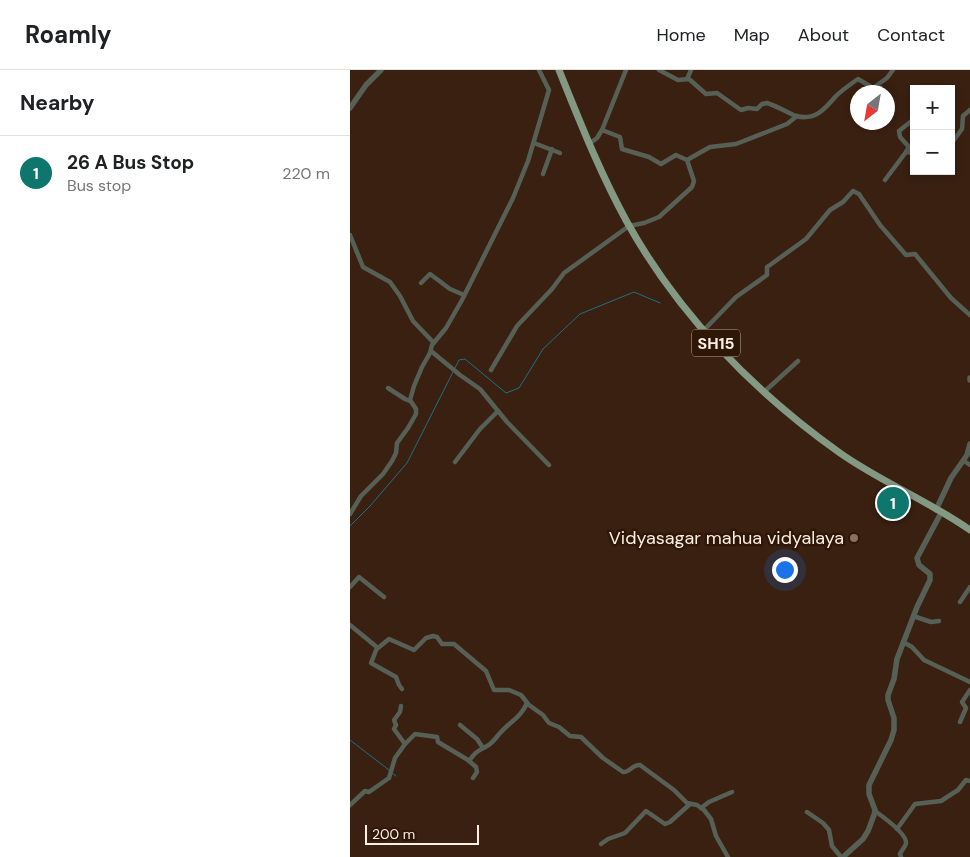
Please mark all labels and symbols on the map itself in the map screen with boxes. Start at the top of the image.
north arrow [850,85,895,130]
road number: SH15 [692,330,740,356]
pin: 1 [877,484,909,522]
place label: Vidyasagar mahua vidyalaya [609,526,844,550]
marker: Vidyasagar mahua vidyalaya [848,532,860,544]
your location [772,557,798,583]
scale bar [365,822,479,845]

